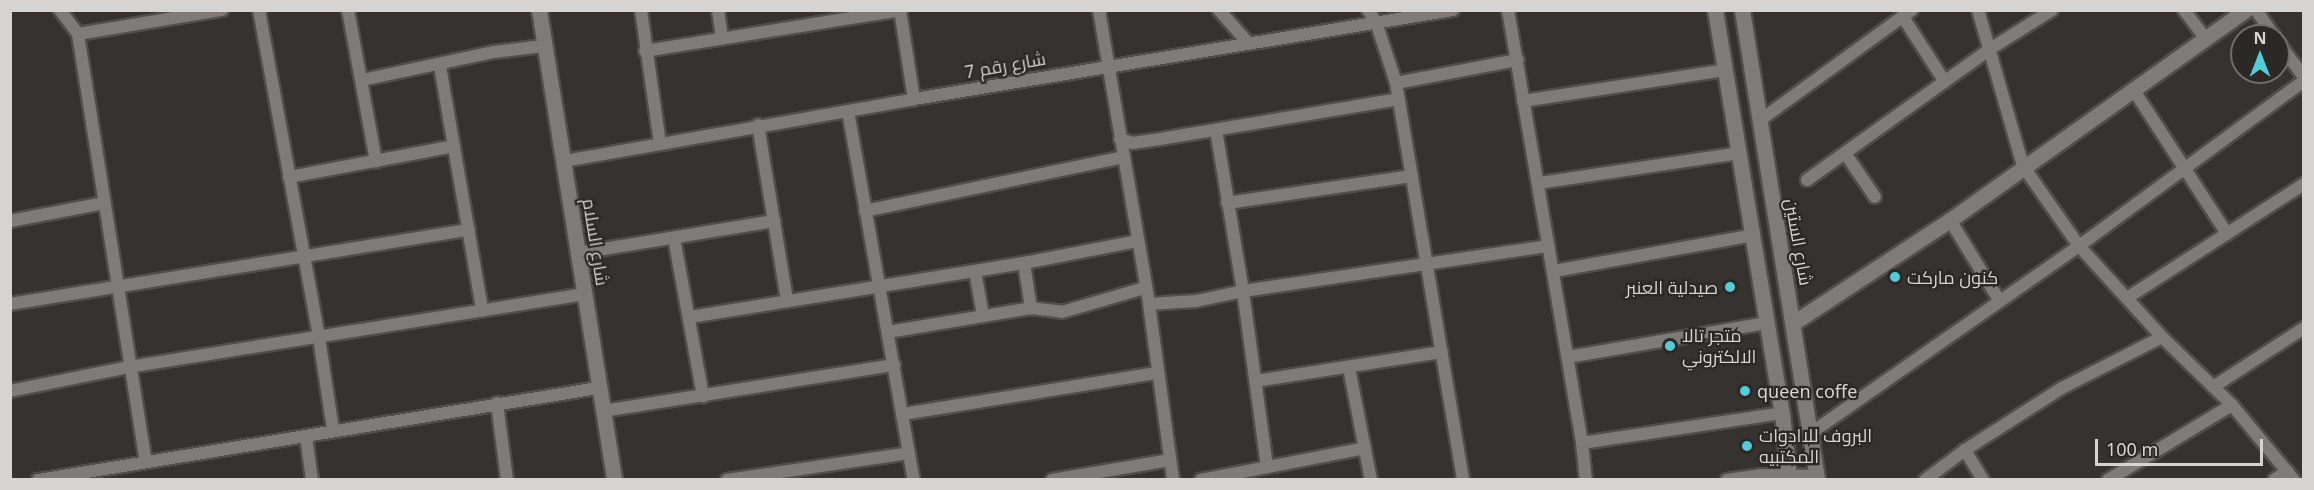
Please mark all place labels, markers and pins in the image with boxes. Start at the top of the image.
place label: كنون ماركت [1907,266,1998,288]
marker: كنون ماركت [1888,270,1902,284]
place label: صيدلية العنبر [1626,276,1718,298]
marker: صيدلية العنبر [1723,280,1737,294]
place label: متجر تالا الالكتروني [1682,325,1756,368]
marker: متجر تالا الالكتروني [1663,339,1677,353]
place label: queen coffe [1757,380,1857,402]
marker: queen coffe [1738,384,1752,398]
place label: البروف للاادوات المكتبيه [1759,425,1872,468]
marker: البروف للاادوات المكتبيه [1740,439,1754,453]

